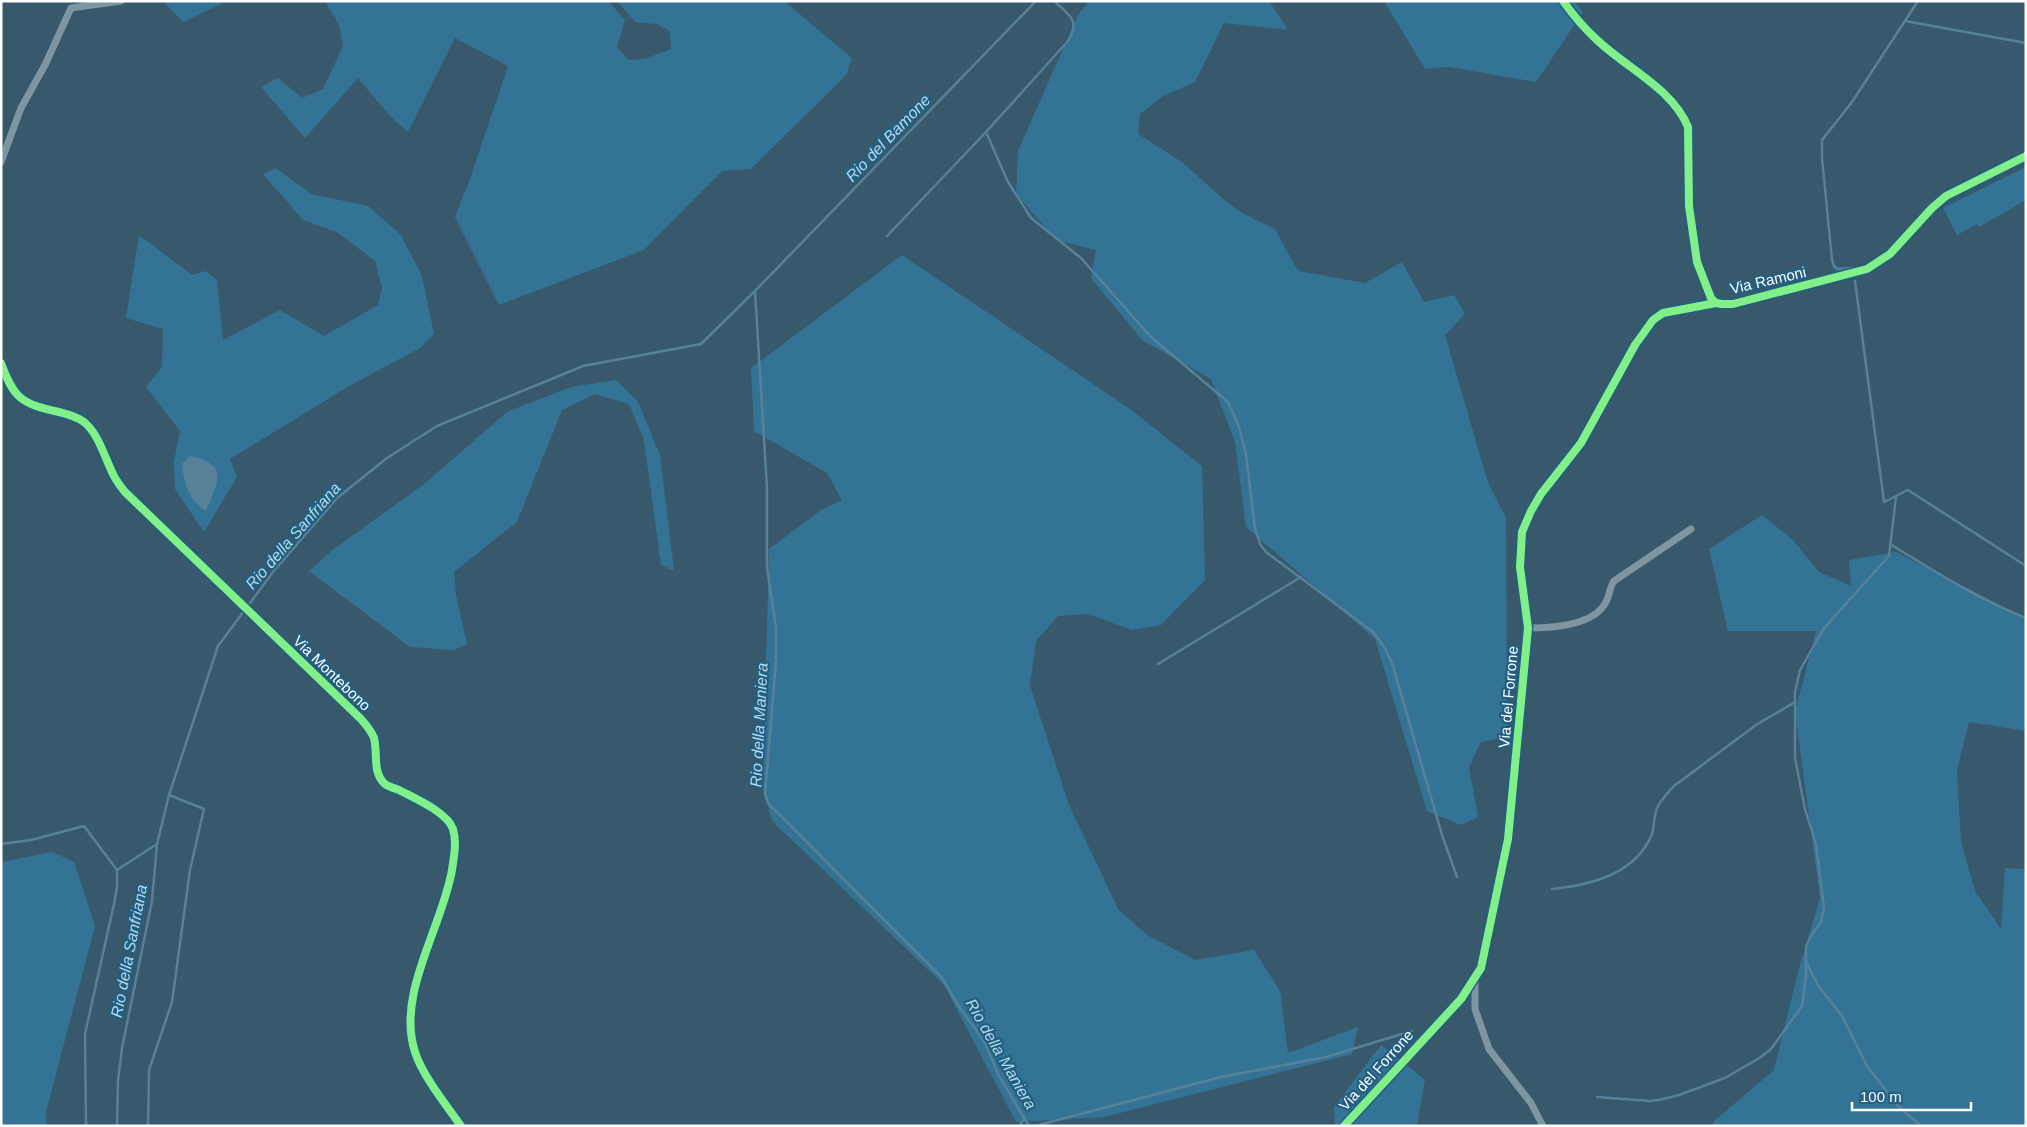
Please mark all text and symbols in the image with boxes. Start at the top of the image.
water label: Rio del Bamone [842,91,934,185]
street label: Via Ramoni [1728,263,1808,297]
water label: Rio della Sanfriana [242,479,344,593]
street label: Via Montebono [290,632,374,714]
street label: Via del Forrone [1495,645,1521,749]
water label: Rio della Maniera [747,662,771,788]
water label: Rio della Sanfriana [108,883,150,1019]
water label: Rio della Maniera [963,996,1040,1112]
street label: Via del Forrone [1335,1026,1417,1114]
scale bar [1852,1080,1971,1112]
text: 100 m [1860,1088,1902,1105]

